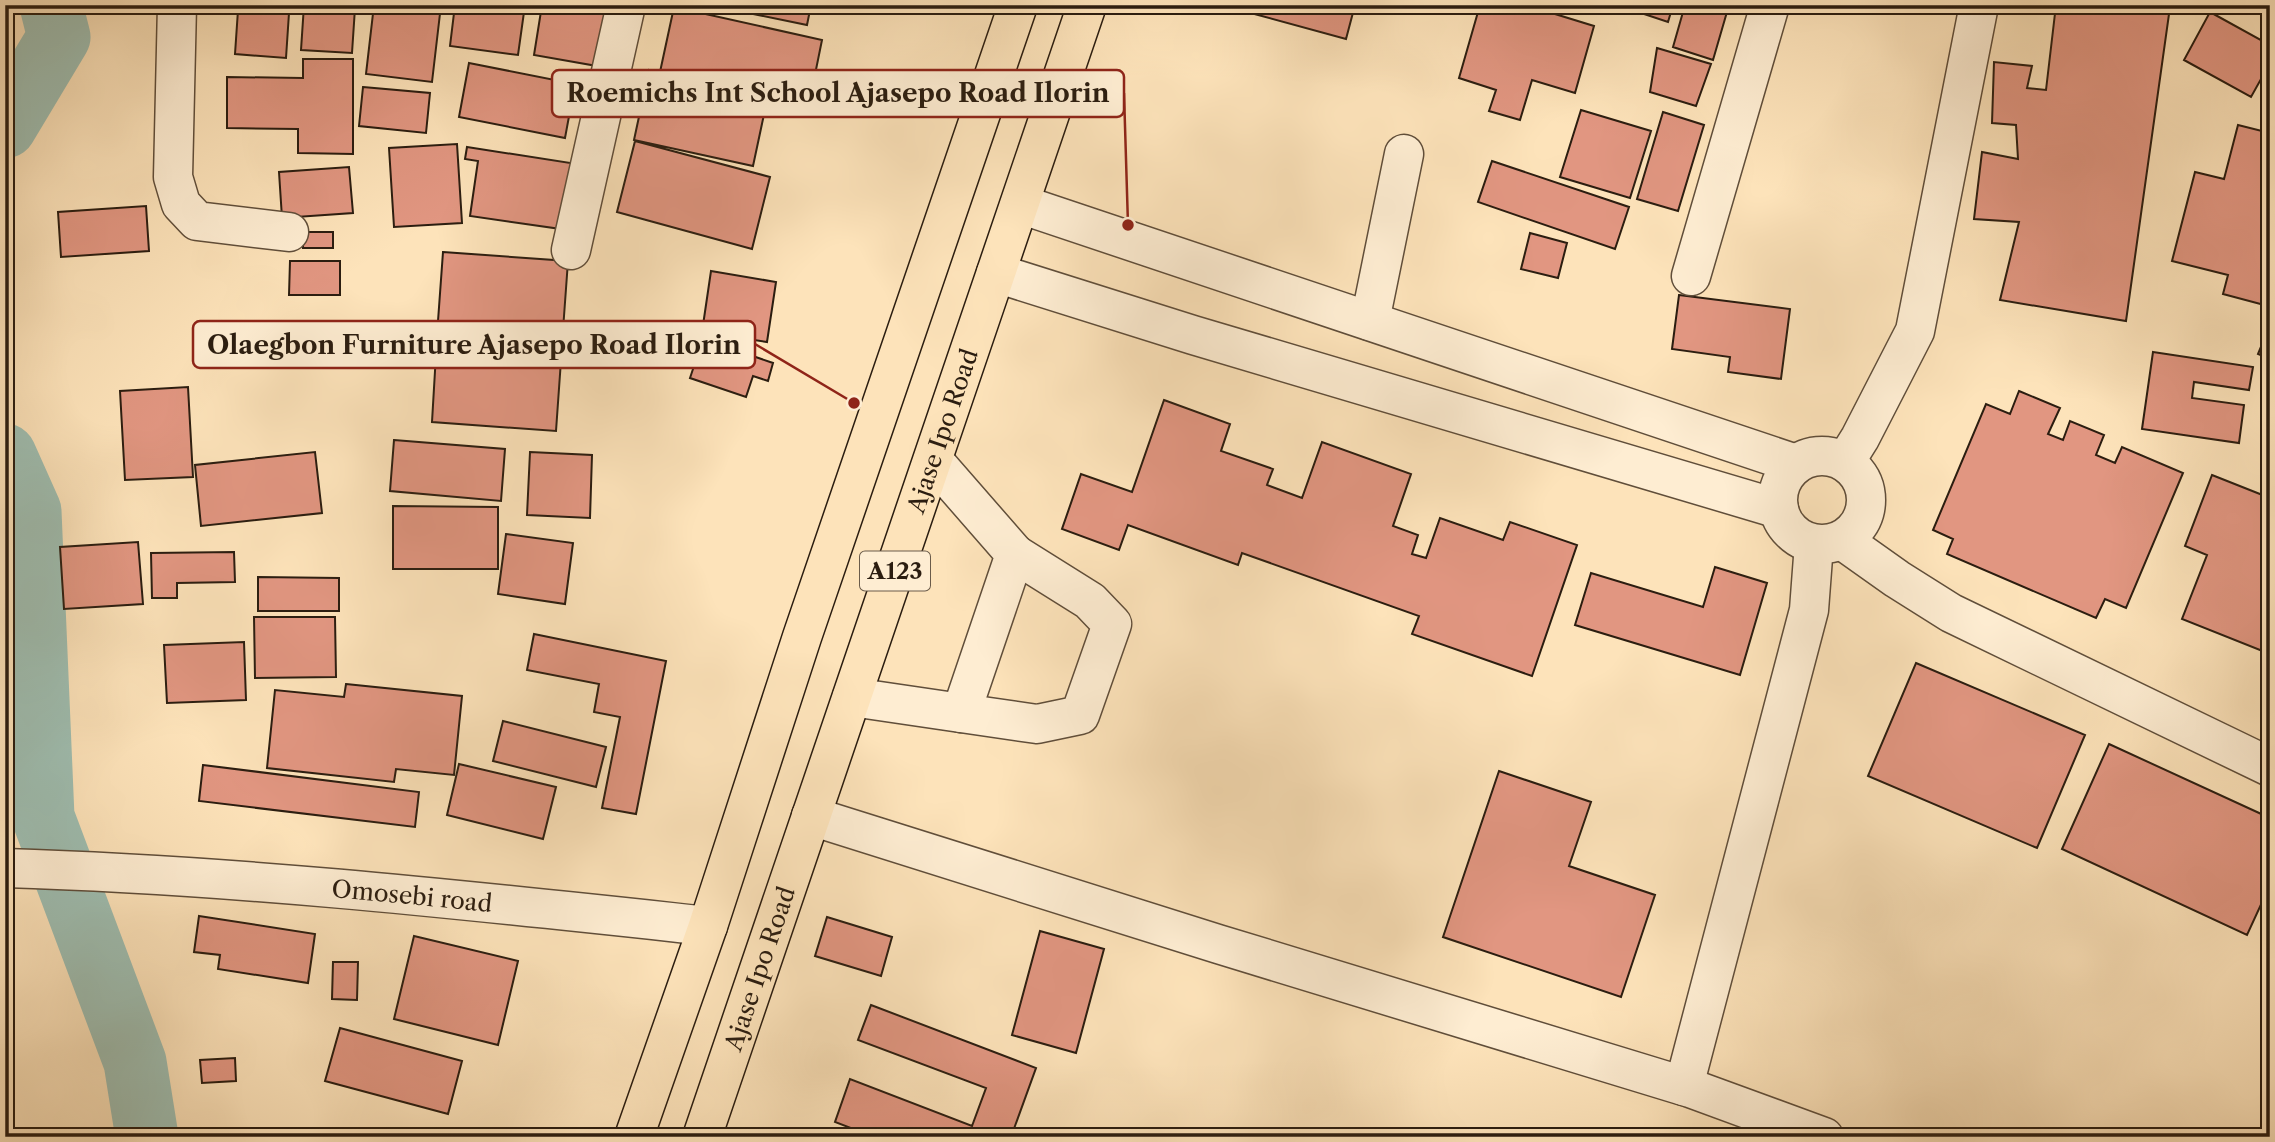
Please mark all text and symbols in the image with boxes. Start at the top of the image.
callout: Roemichs Int School Ajasepo Road Ilorin [552,70,1124,117]
text: Roemichs Int School Ajasepo Road Ilorin [566,77,1110,109]
callout: Olaegbon Furniture Ajasepo Road Ilorin [193,321,755,368]
text: Olaegbon Furniture Ajasepo Road Ilorin [207,329,741,361]
street label: Ajase Ipo Road [901,344,984,518]
road number: A123 [860,552,930,590]
street label: Omosebi road [331,874,494,918]
street label: Ajase Ipo Road [718,882,801,1055]

